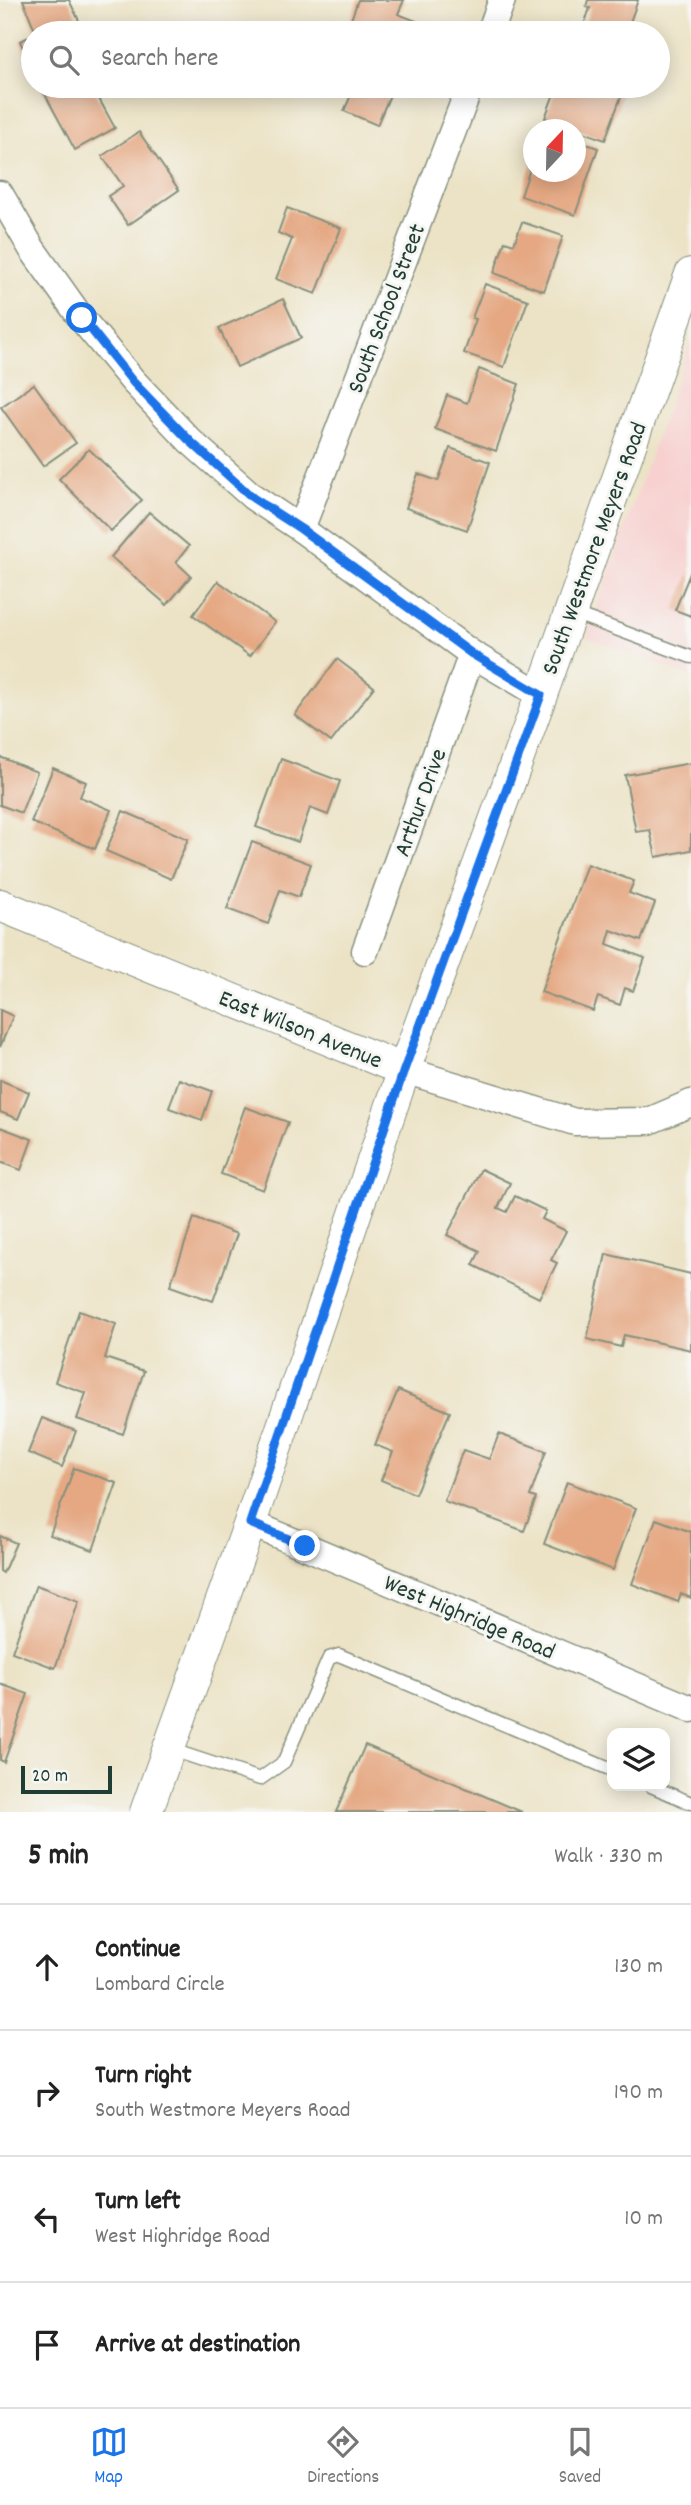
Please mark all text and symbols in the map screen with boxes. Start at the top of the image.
search box [21,21,670,98]
icon: search [45,41,83,79]
text: Search here [101,41,219,78]
north arrow [523,119,586,182]
street label: South School Street [340,219,436,399]
route start [66,302,97,333]
street label: South Westmore Meyers Road [534,418,657,680]
street label: Arthur Drive [387,744,457,862]
street label: East Wilson Avenue [213,983,387,1079]
route end [289,1530,320,1561]
street label: West Highridge Road [378,1567,560,1670]
map controls [607,1728,670,1791]
button: layers [607,1728,670,1791]
scale bar [21,1763,112,1795]
text: 20 m [32,1764,68,1791]
text: 5 min [28,1836,89,1879]
text: Walk · 330 m [554,1841,663,1874]
text: Continue [95,1932,180,1969]
icon: ahead [28,1948,66,1986]
text: 130 m [614,1951,663,1984]
text: Lombard Circle [95,1969,225,2002]
text: Turn right [95,2058,192,2095]
icon: right [28,2074,66,2112]
text: 190 m [614,2077,663,2110]
text: South Westmore Meyers Road [95,2095,351,2128]
text: Turn left [95,2184,181,2221]
icon: left [28,2200,66,2238]
text: 10 m [624,2203,663,2236]
text: West Highridge Road [95,2221,270,2254]
icon: arrive [28,2326,66,2364]
text: Arrive at destination [95,2327,300,2364]
tab: Map [90,2423,128,2492]
tab: Directions [307,2423,379,2492]
tab: Saved [559,2423,601,2492]

